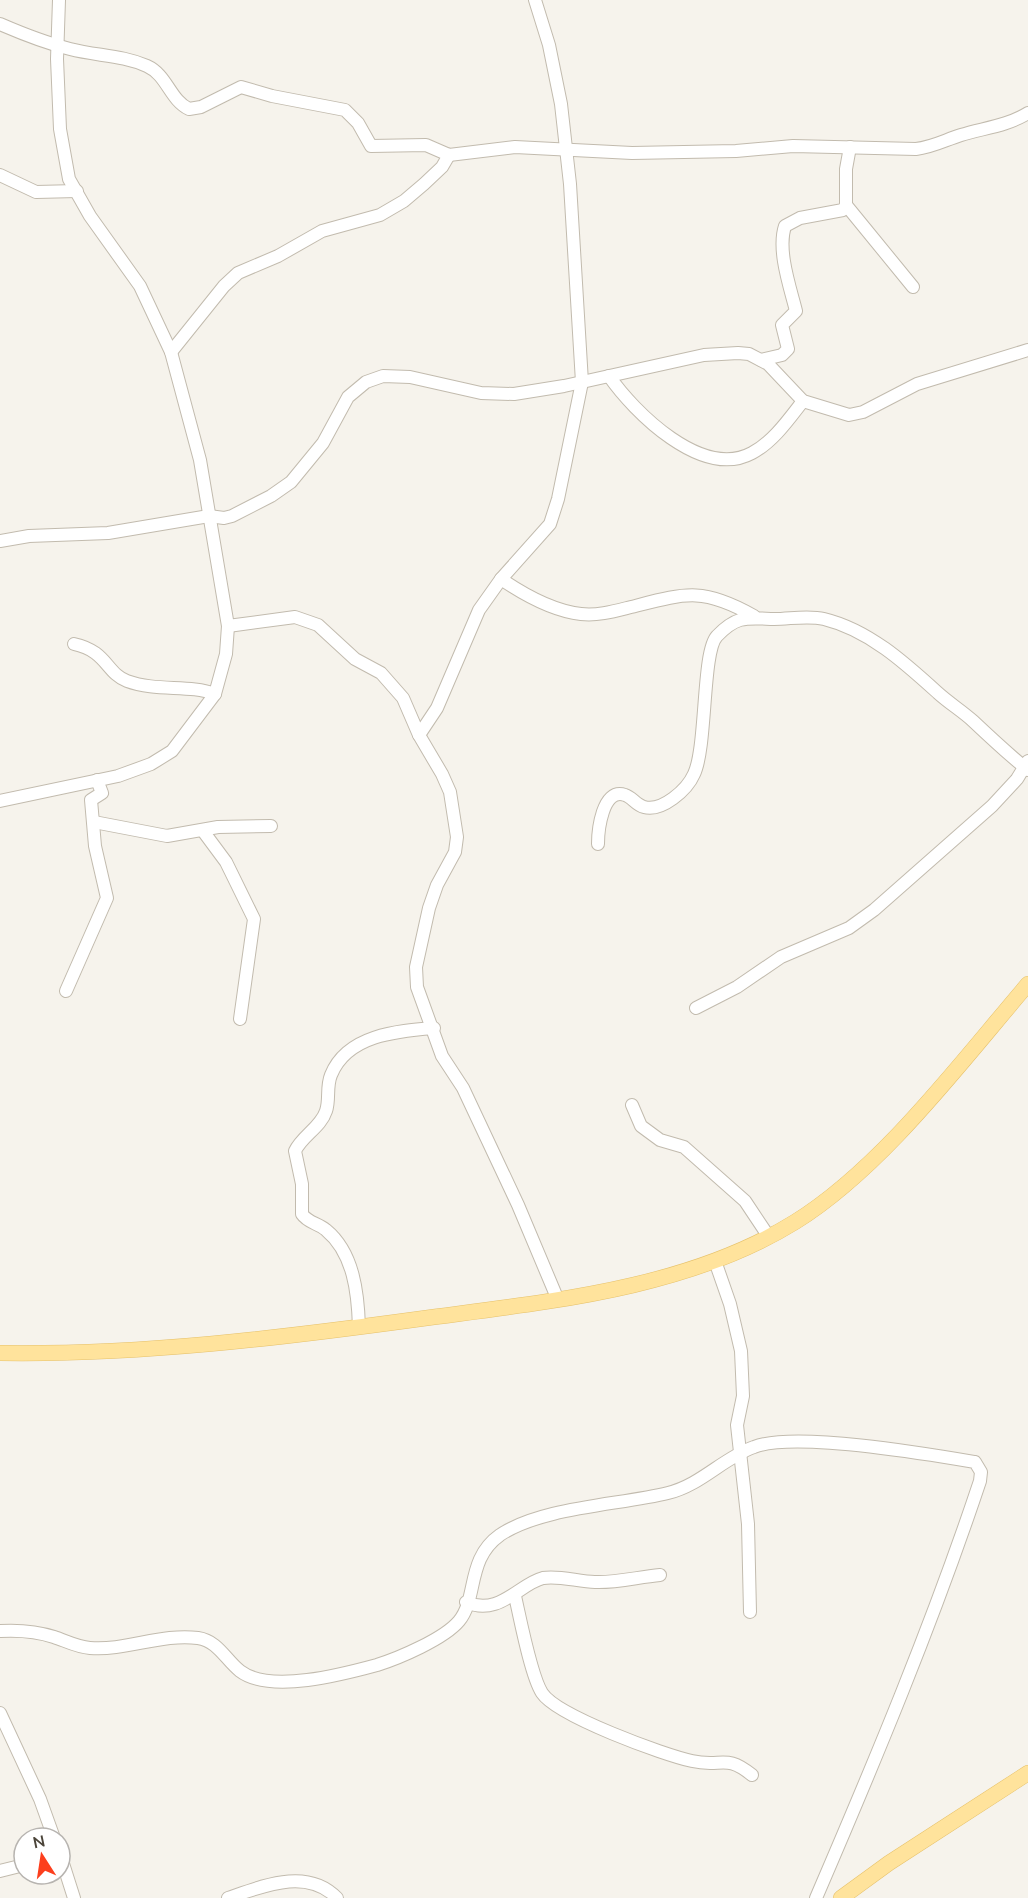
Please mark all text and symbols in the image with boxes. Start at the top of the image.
north arrow [12,1826,72,1886]
text: N [31,1830,47,1854]

